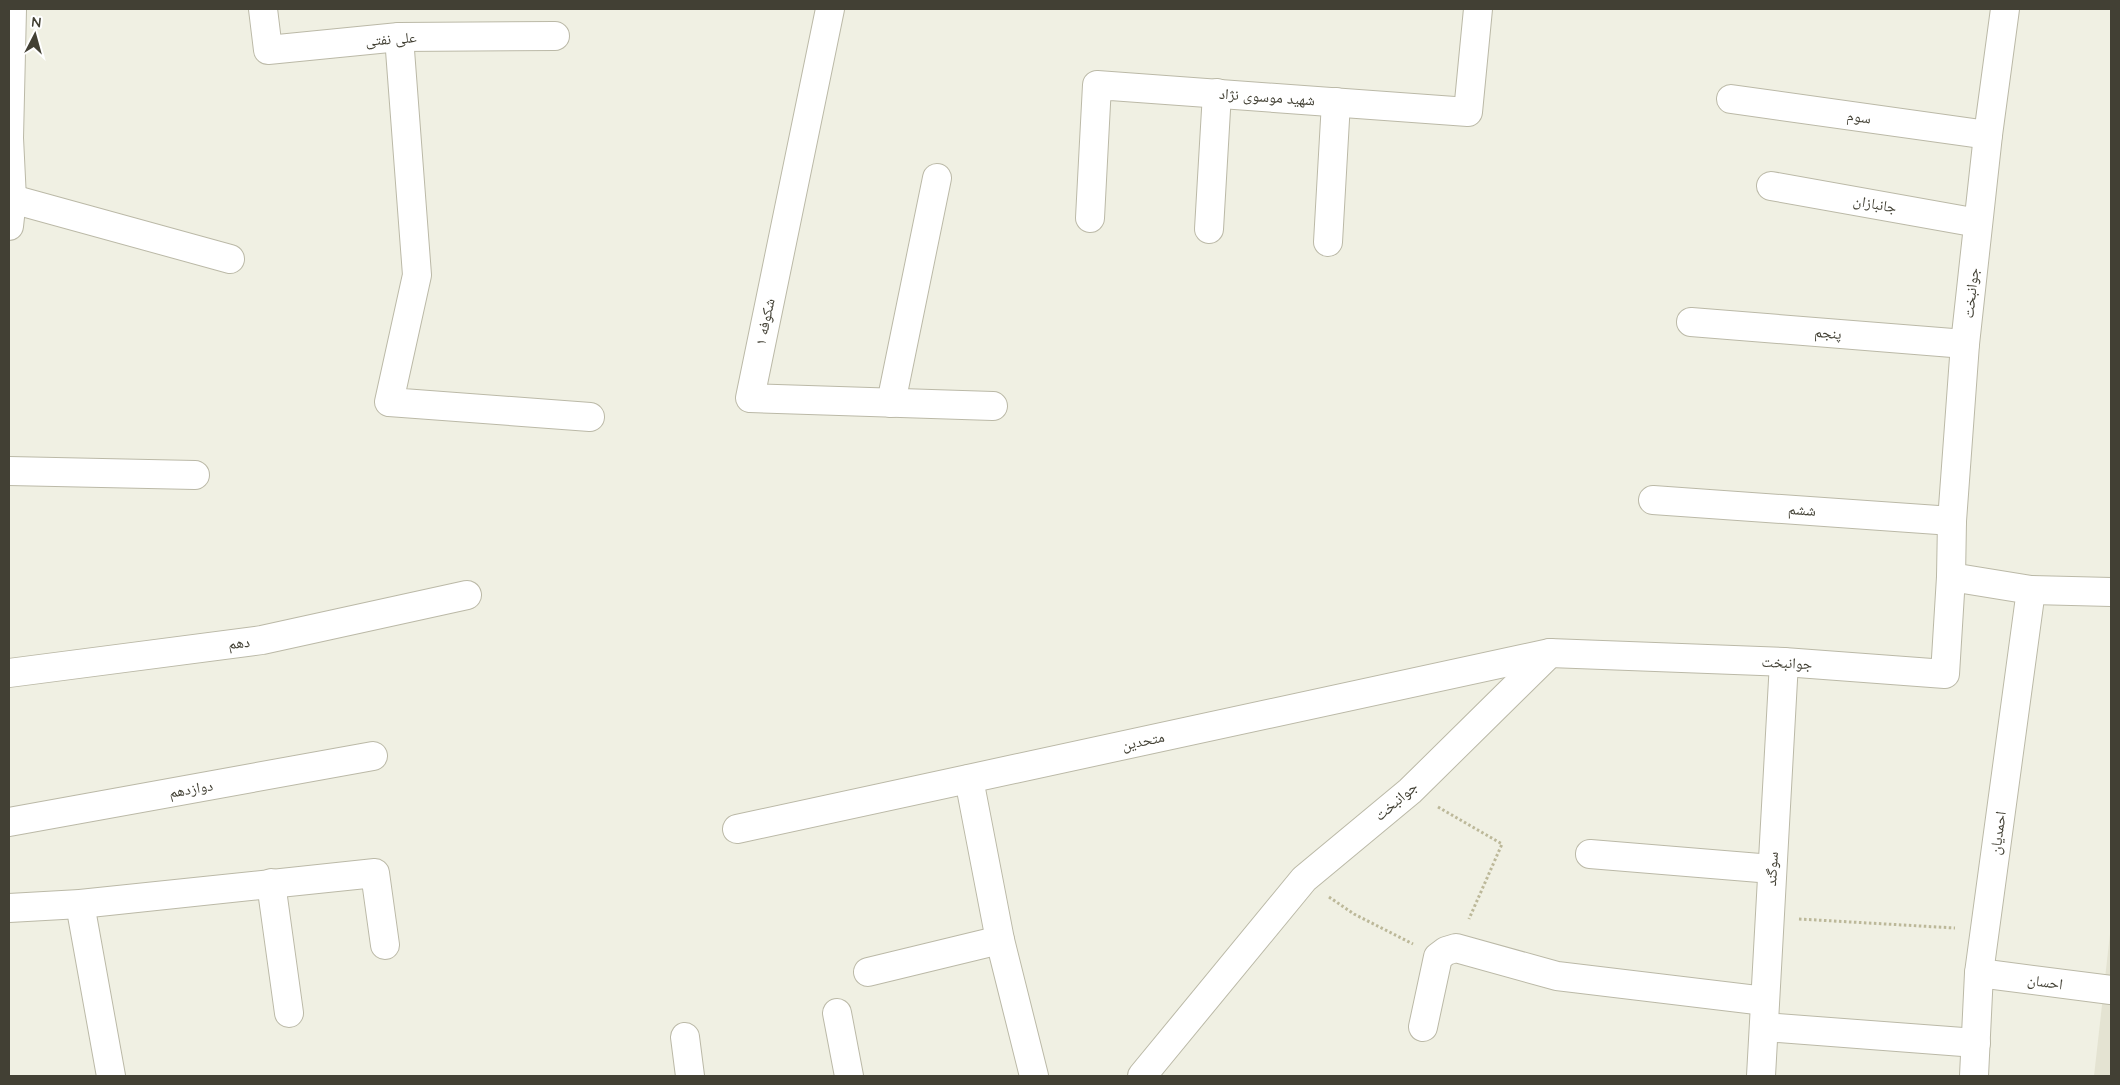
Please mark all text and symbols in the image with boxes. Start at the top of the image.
north arrow [10,10,60,60]
text: N [30,13,42,32]
street label: علی نفتی [365,27,418,51]
street label: شهید موسوی نژاد [1218,84,1316,110]
street label: سوم [1846,105,1873,129]
street label: جانبازان [1852,190,1899,218]
street label: جوانبخت [1958,266,1983,319]
street label: شکوفه ۱ [750,296,779,347]
street label: پنجم [1813,322,1843,344]
street label: ششم [1787,499,1817,521]
street label: دهم [227,632,251,654]
street label: جوانبخت [1761,652,1813,673]
street label: متحدین [1120,727,1166,755]
street label: دوازدهم [167,775,215,803]
street label: جوانبخت [1370,776,1421,824]
street label: احمدیان [1985,810,2011,856]
street label: سوگند [1761,851,1782,887]
street label: احسان [2026,970,2064,994]

